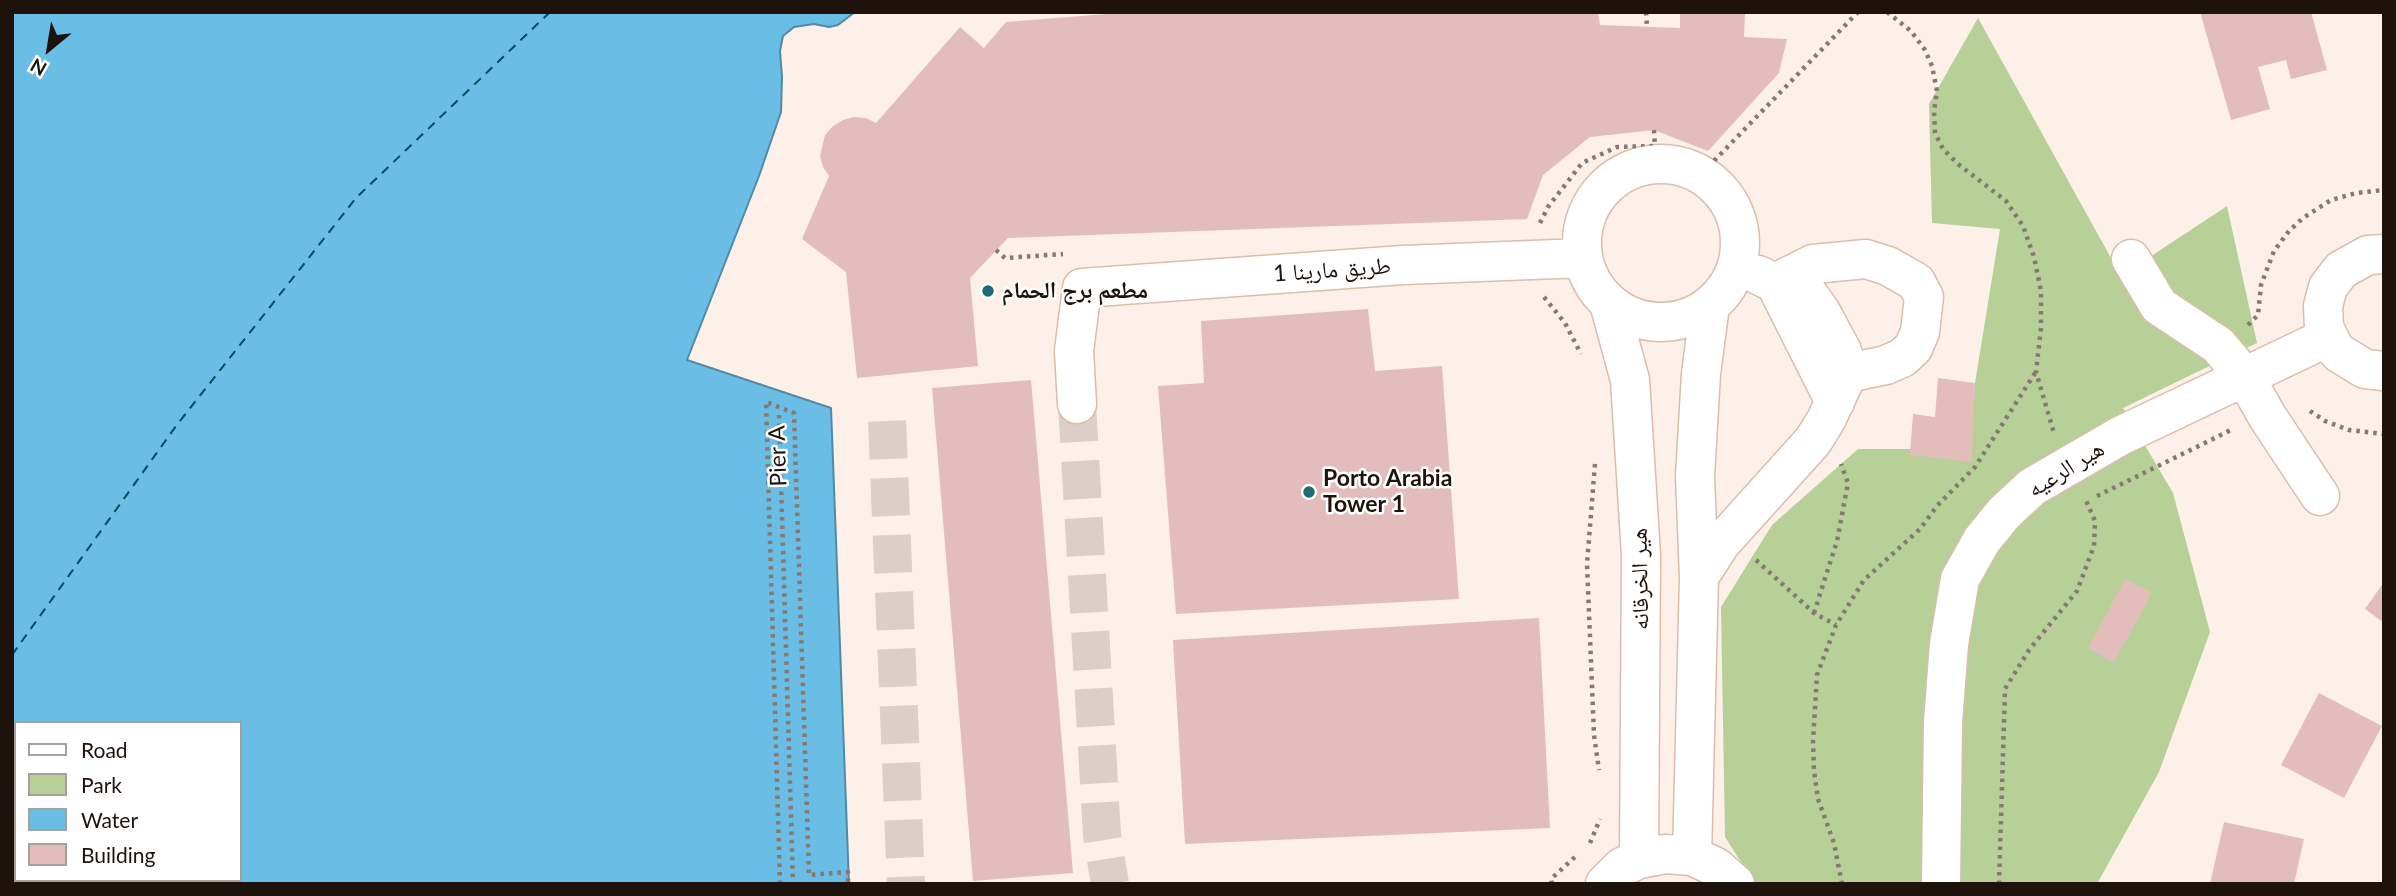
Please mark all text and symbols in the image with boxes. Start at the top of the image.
north arrow [14,14,84,84]
text: N [26,54,50,81]
street label: طريق مارينا 1 [1272,252,1392,288]
place label: مطعم برج الحمام [1002,277,1148,305]
marker: مطعم برج الحمام [980,283,996,299]
street label: Pier A [763,425,793,487]
street label: هير الرعيه [2023,435,2109,503]
place label: Porto Arabia Tower 1 [1323,465,1452,519]
marker: Porto Arabia Tower 1 [1301,484,1317,500]
street label: هير الخرقانه [1625,528,1655,630]
legend [14,721,242,882]
text: Road [81,737,128,762]
text: Park [81,772,122,797]
text: Water [81,807,138,832]
text: Building [81,842,156,867]

